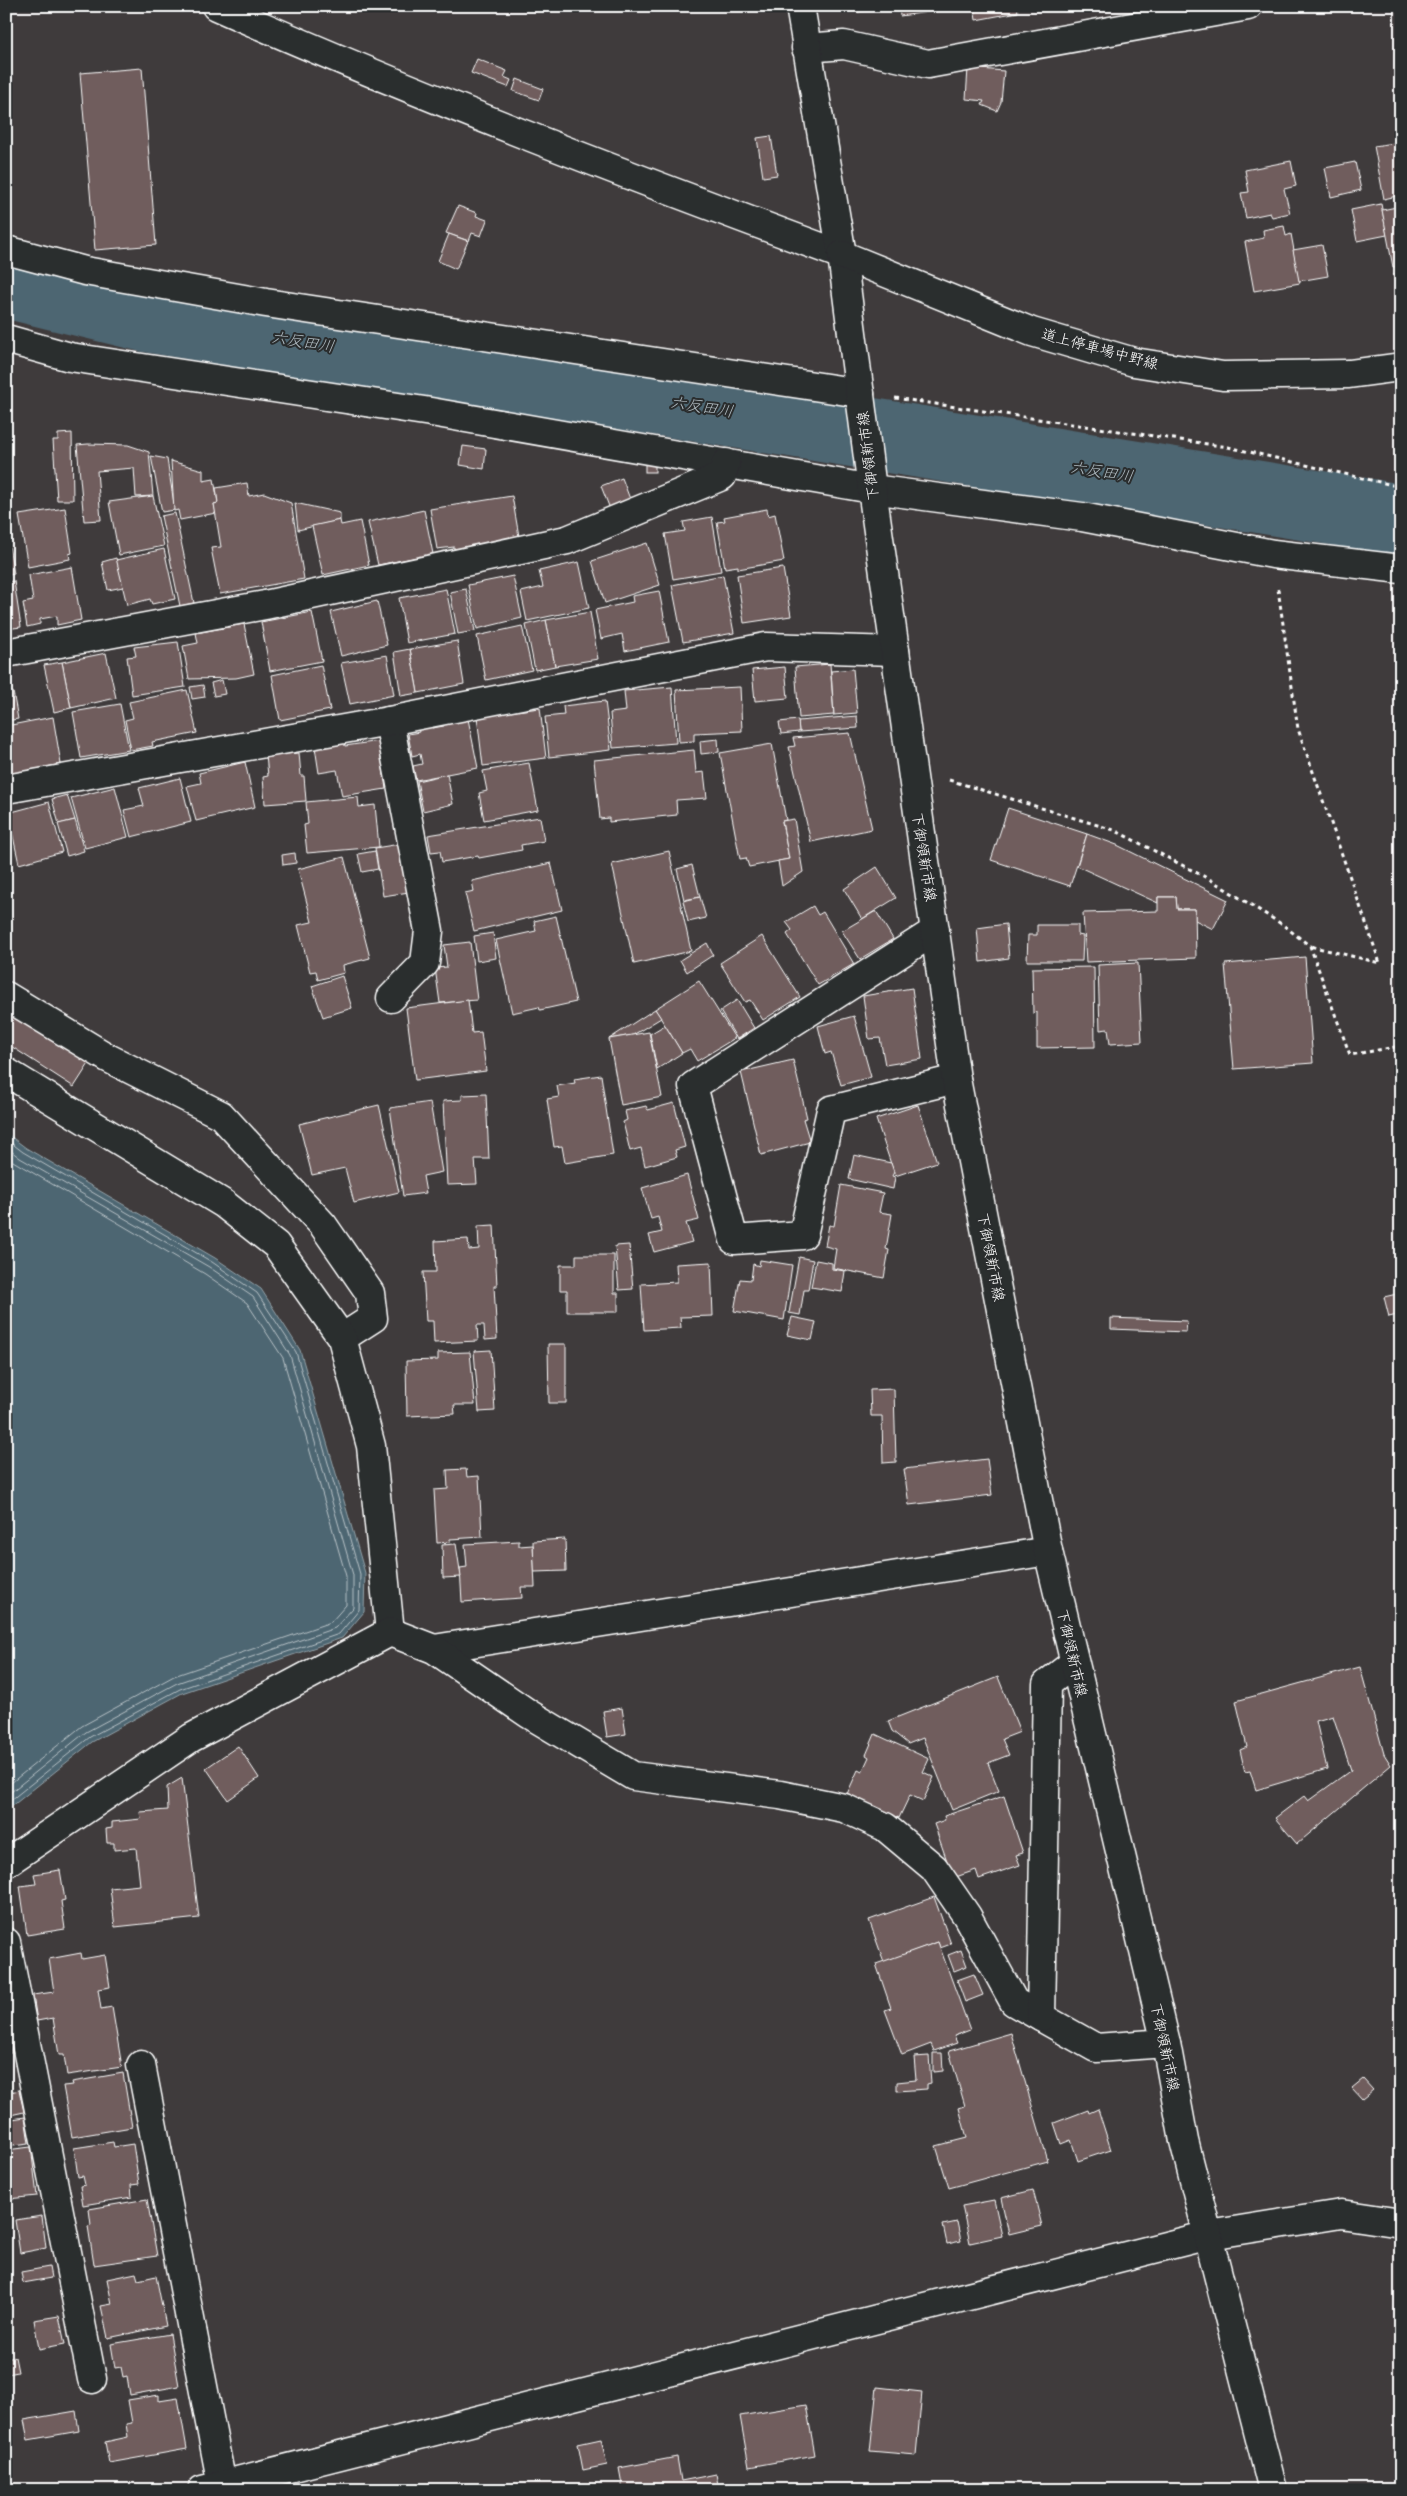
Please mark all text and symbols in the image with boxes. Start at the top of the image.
street label: 道上停車場中野線 [1040,325,1160,373]
water label: 六反田川 [270,328,336,356]
water label: 六反田川 [669,393,735,421]
street label: 下御領新市線 [854,410,882,502]
water label: 六反田川 [1069,458,1135,486]
street label: 下御領新市線 [908,811,940,903]
street label: 下御領新市線 [974,1211,1008,1303]
street label: 下御領新市線 [1053,1607,1091,1699]
street label: 下御領新市線 [1147,2001,1183,2093]

